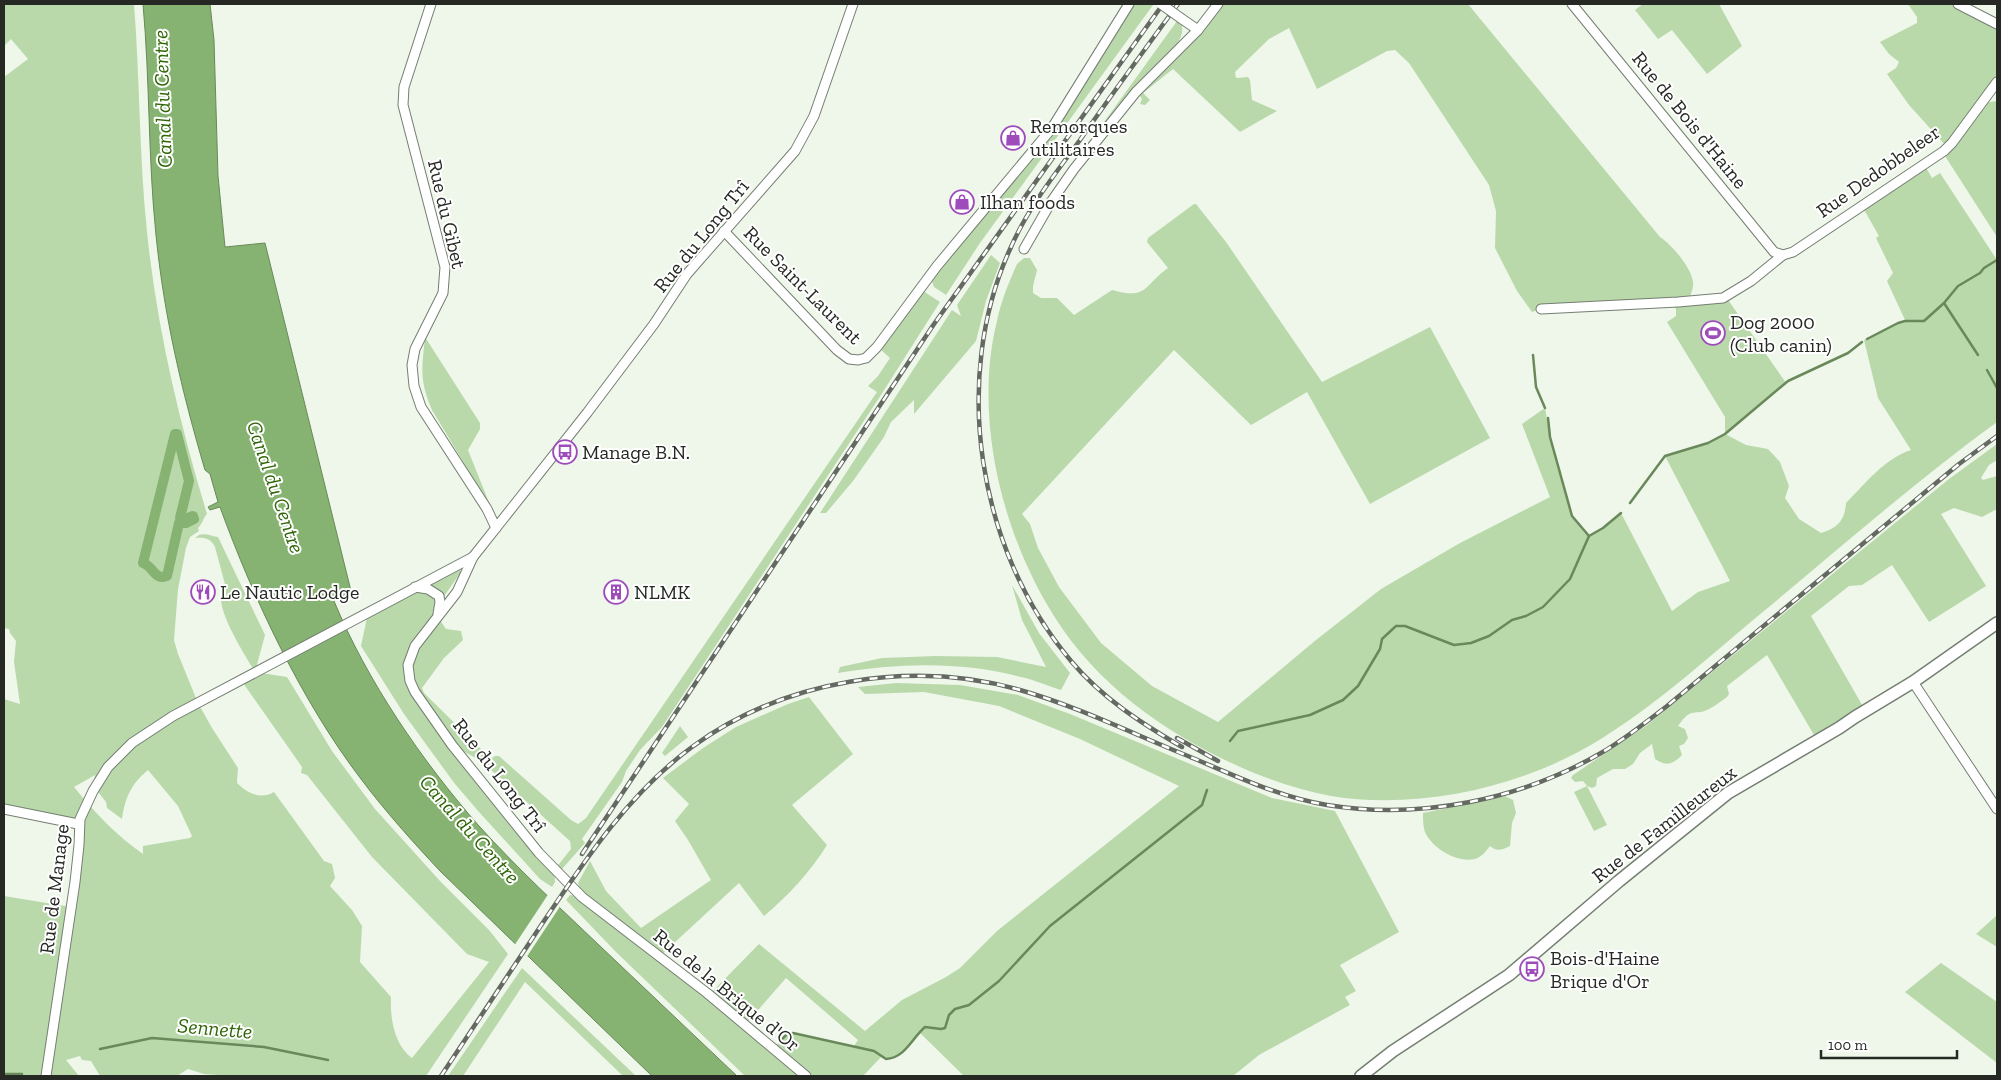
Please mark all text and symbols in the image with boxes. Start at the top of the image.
water label: Canal du Centre [147,29,177,169]
street label: Rue de Bois d'Haine [1627,47,1753,193]
place label: Remorques utilitaires [1030,114,1127,161]
street label: Rue Dedobbeleer [1812,119,1944,223]
shop icon: Remorques utilitaires [1000,125,1026,151]
street label: Rue du Gibet [423,157,471,271]
street label: Rue du Long Trî [648,174,754,297]
shop icon: Ilhan foods [949,189,975,215]
place label: Ilhan foods [980,190,1075,214]
street label: Rue Saint-Laurent [739,221,867,349]
place label: Dog 2000 (Club canin) [1730,310,1832,357]
sports icon: Dog 2000 (Club canin) [1700,320,1726,346]
water label: Canal du Centre [242,418,310,556]
bus stop icon: Manage B.N. [552,439,578,465]
place label: Manage B.N. [582,440,690,464]
restaurant icon: Le Nautic Lodge [190,579,216,605]
building icon: NLMK [603,579,629,605]
place label: Le Nautic Lodge [220,580,359,604]
place label: NLMK [634,580,690,604]
street label: Rue du Long Trî [448,713,552,837]
street label: Rue de Familleureux [1587,760,1741,888]
water label: Canal du Centre [414,769,526,889]
street label: Rue de Manage [34,823,74,955]
street label: Rue de la Brique d'Or [649,924,805,1056]
place label: Bois-d'Haine Brique d'Or [1550,946,1659,993]
bus stop icon: Bois-d'Haine Brique d'Or [1519,956,1545,982]
water label: Sennette [177,1012,253,1044]
scale bar [1821,1028,1957,1060]
text: 100 m [1828,1036,1867,1054]

